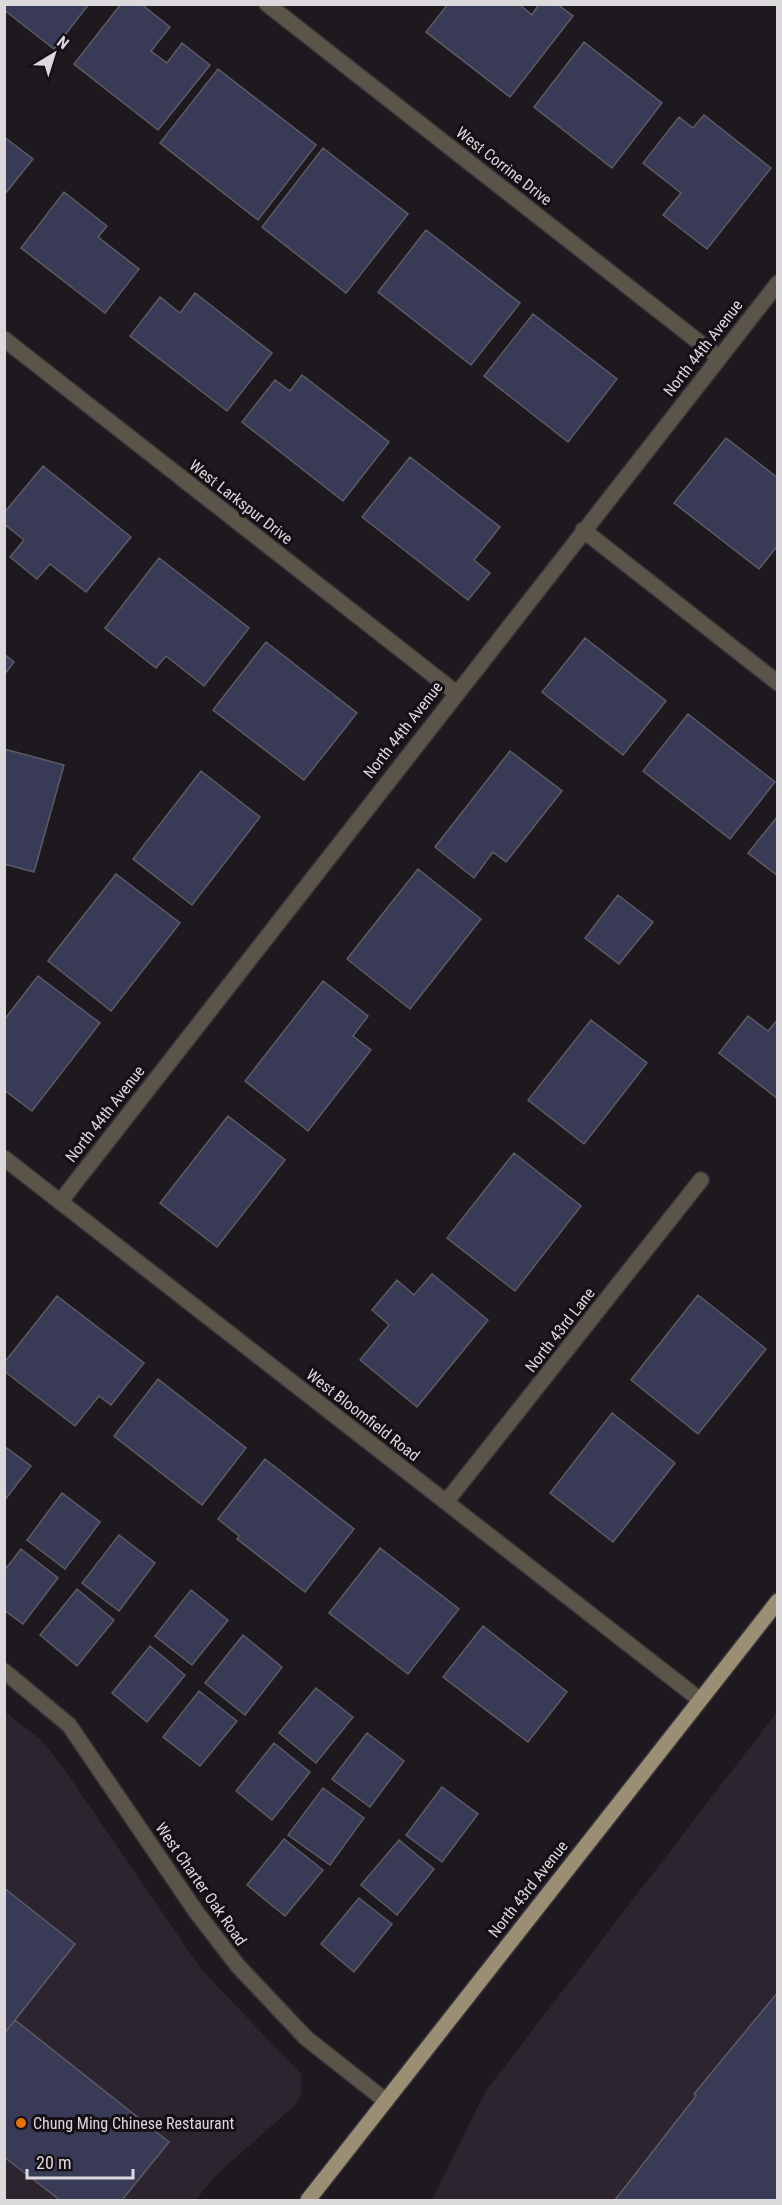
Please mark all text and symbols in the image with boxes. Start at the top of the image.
north arrow [24,24,84,84]
text: N [53,32,73,53]
street label: West Corrine Drive [452,123,556,209]
street label: North 44th Avenue [659,296,747,400]
street label: West Larkspur Drive [186,456,296,548]
street label: North 44th Avenue [359,678,447,782]
street label: North 44th Avenue [61,1062,149,1166]
street label: North 43rd Lane [521,1284,599,1376]
street label: West Bloomfield Road [303,1365,423,1465]
street label: West Charter Oak Road [151,1819,251,1949]
street label: North 43rd Avenue [484,1837,572,1941]
place label: Chung Ming Chinese Restaurant [33,2114,235,2133]
marker: Chung Ming Chinese Restaurant [14,2116,28,2130]
scale bar [27,2142,134,2180]
text: 20 m [36,2152,71,2173]

